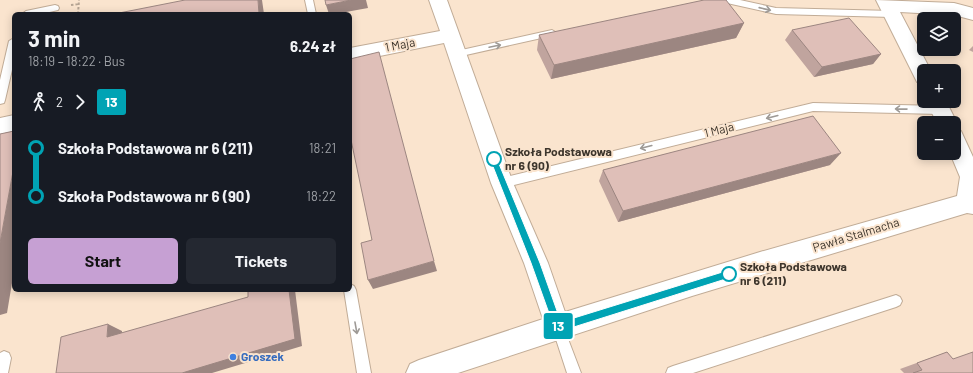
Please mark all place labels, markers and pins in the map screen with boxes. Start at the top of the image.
place label: Szkoła Podstawowa nr 6 (90) [505,144,612,172]
marker: Szkoła Podstawowa nr 6 (90) [486,151,502,167]
place label: Szkoła Podstawowa nr 6 (211) [740,259,847,287]
marker: Szkoła Podstawowa nr 6 (211) [721,266,737,282]
place label: Groszek [241,349,285,363]
marker: Groszek [228,352,238,362]

